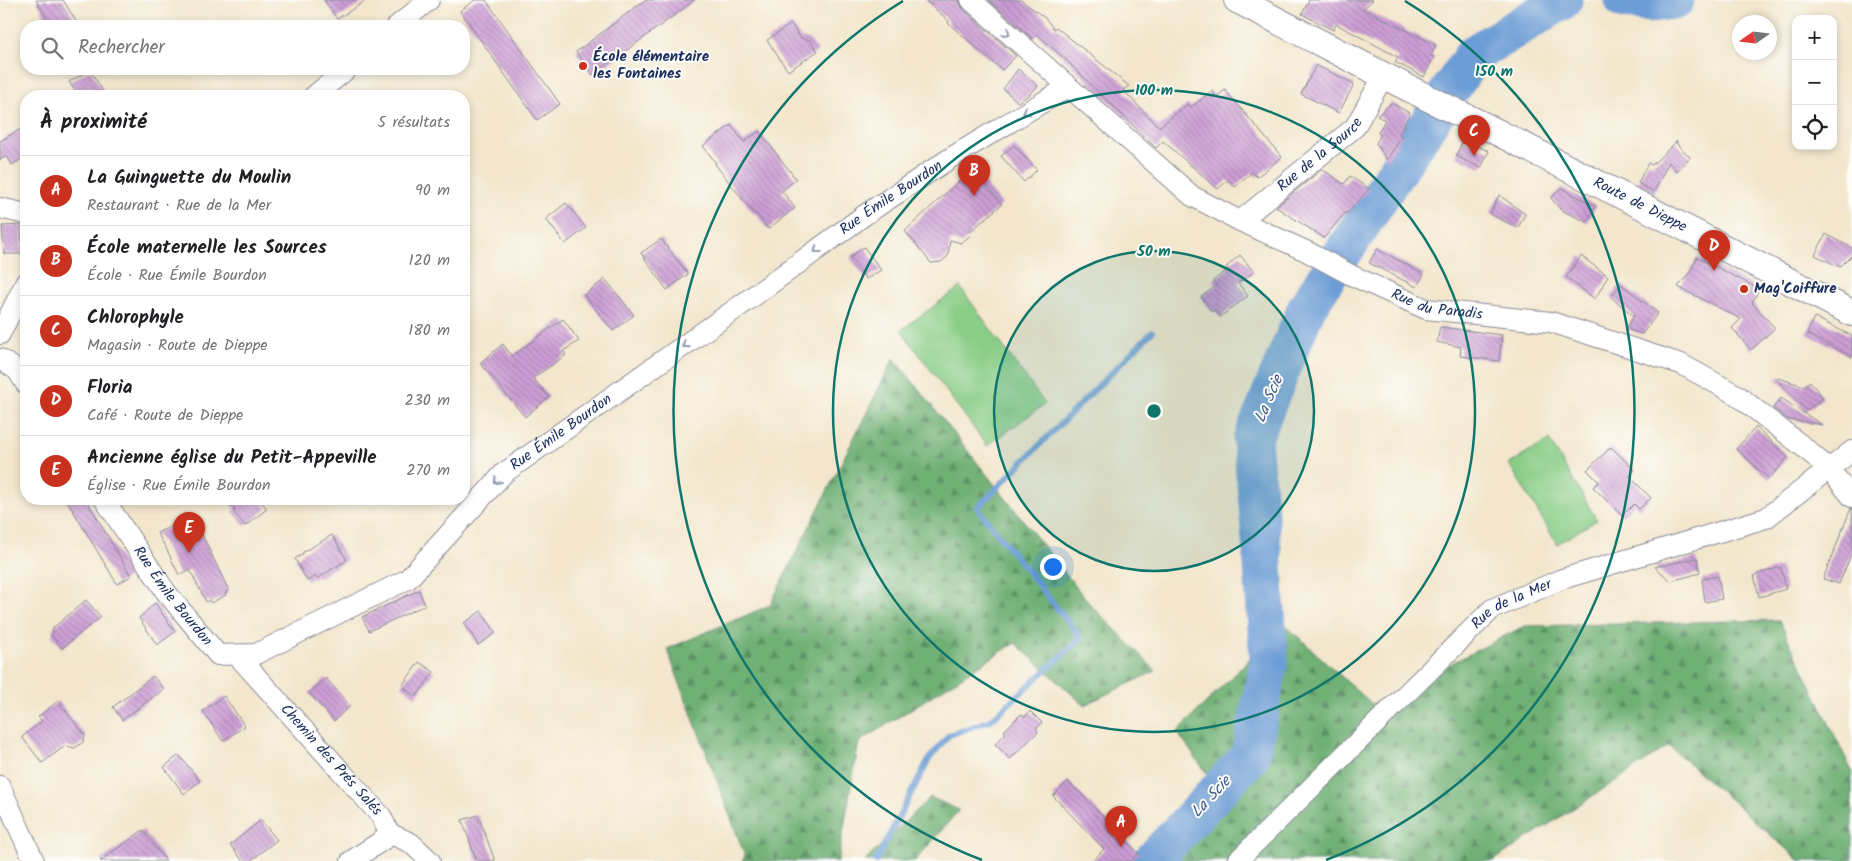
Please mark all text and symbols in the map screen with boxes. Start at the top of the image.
north arrow [1732,15,1777,60]
map controls [1792,15,1837,150]
button: + [1792,15,1837,60]
search box [20,20,470,75]
one-way arrow [1002,27,1011,36]
text: Rechercher [78,33,165,63]
icon: search [38,34,66,62]
place label: École élémentaire les Fontaines [593,45,710,86]
marker: École élémentaire les Fontaines [577,60,589,72]
text: 150 m [1475,60,1513,84]
button: − [1792,60,1837,105]
text: 100 m [1135,79,1173,103]
button: locate [1792,105,1837,150]
text: À proximité [40,106,147,139]
one-way arrow [1022,106,1031,116]
text: 5 résultats [378,110,450,135]
street label: Rue de la Source [1272,113,1370,198]
pin: C [1458,115,1490,156]
street label: Rue Émile Bourdon [834,154,948,242]
pin: B [958,155,990,196]
text: La Guinguette du Moulin [87,163,291,193]
street label: Route de Dieppe [1589,171,1691,239]
text: A [51,178,61,203]
text: 90 m [415,178,450,203]
text: Restaurant · Rue de la Mer [87,193,271,218]
pin: D [1698,230,1730,271]
text: École maternelle les Sources [87,233,327,263]
text: 50 m [1136,240,1171,264]
one-way arrow [814,244,823,252]
text: B [51,248,61,273]
text: 120 m [409,248,450,273]
text: École · Rue Émile Bourdon [87,263,267,288]
place label: Mag'Coiffure [1754,277,1837,301]
street label: Rue du Paradis [1387,283,1484,327]
marker: Mag'Coiffure [1738,283,1750,295]
text: Chlorophyle [87,303,184,333]
text: C [51,318,61,343]
text: 180 m [408,318,450,343]
text: Magasin · Route de Dieppe [87,333,268,358]
one-way arrow [682,339,691,347]
water label: La Scie [1248,370,1291,427]
text: Floria [87,373,133,403]
text: D [51,388,61,413]
text: 230 m [404,388,450,413]
street label: Rue Émile Bourdon [505,388,617,477]
centre of rings [1145,402,1163,420]
text: Café · Route de Dieppe [87,403,243,428]
text: Ancienne église du Petit-Appeville [87,443,377,473]
text: E [52,458,60,483]
text: 270 m [406,458,450,483]
text: Église · Rue Émile Bourdon [87,473,271,498]
one-way arrow [494,475,503,484]
pin: E [173,512,205,553]
street label: Rue Émile Bourdon [127,541,218,652]
your location [1040,554,1066,580]
street label: Rue de la Mer [1466,572,1557,635]
street label: Chemin des Prés Salés [274,698,388,822]
water label: La Scie [1185,769,1238,824]
pin: A [1105,806,1137,847]

